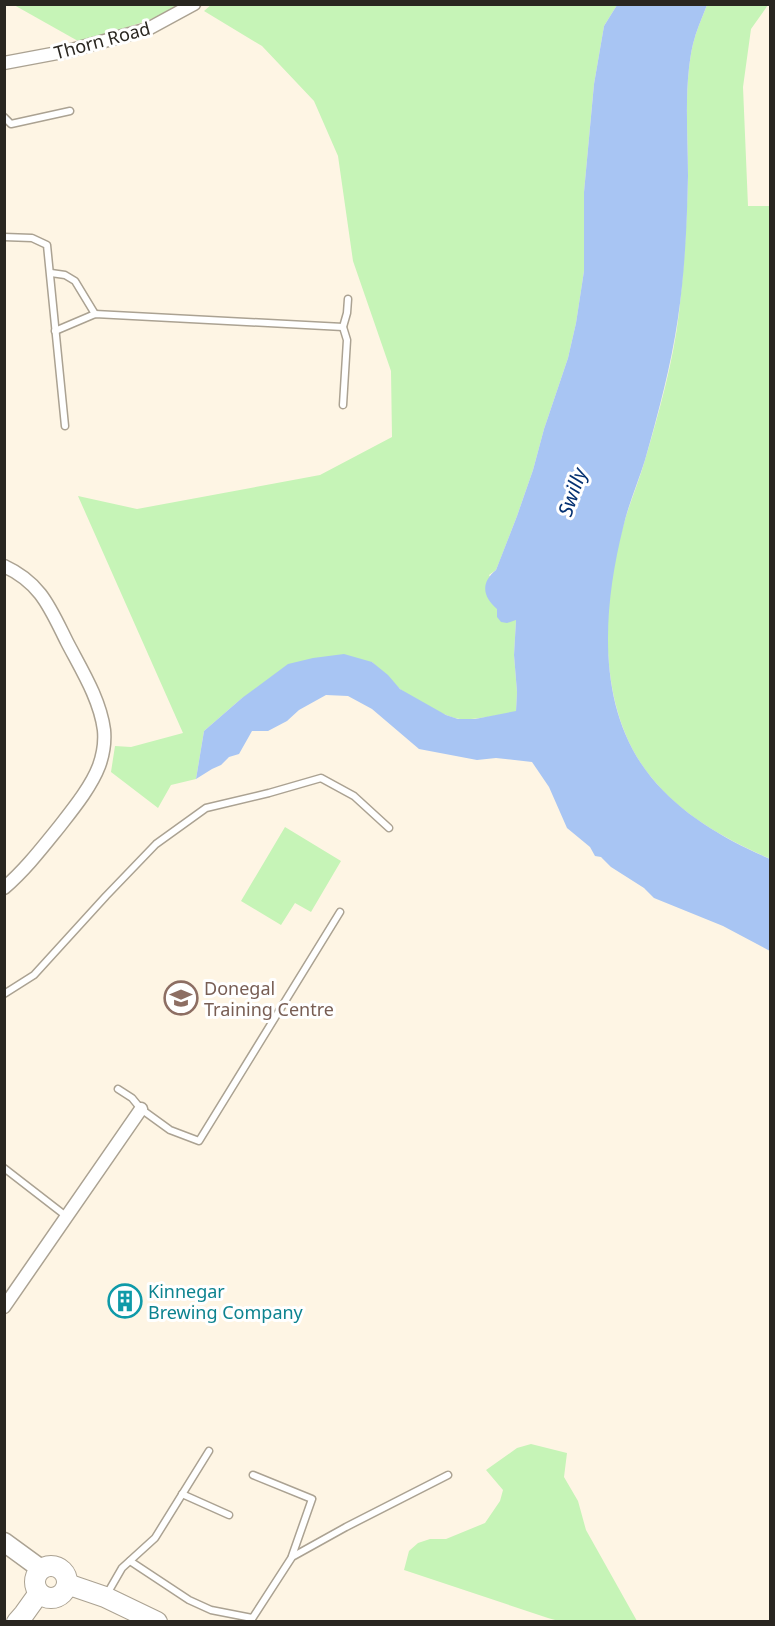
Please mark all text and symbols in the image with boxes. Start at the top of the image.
street label: Thorn Road [51,16,153,64]
water label: Swilly [551,463,593,520]
place label: Donegal Training Centre [204,976,334,1021]
school or university icon: Donegal Training Centre [163,980,199,1016]
place label: Kinnegar Brewing Company [148,1279,304,1324]
building icon: Kinnegar Brewing Company [107,1283,143,1319]

